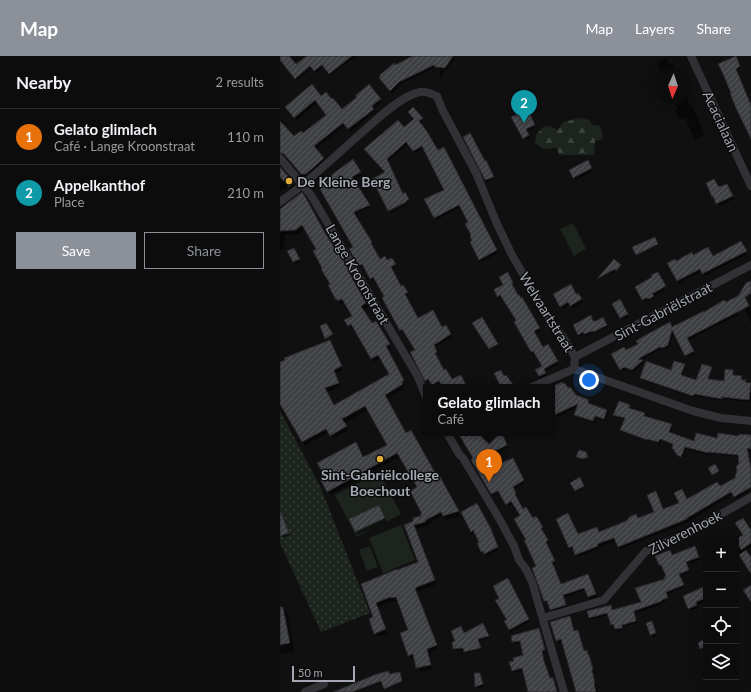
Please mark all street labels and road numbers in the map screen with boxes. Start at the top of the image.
street label: Acacialaan [700,88,742,154]
street label: Lange Kroonstraat [322,221,394,327]
street label: Welvaartstraat [516,269,578,355]
street label: Sint-Gabriëlstraat [611,278,715,344]
street label: Zilverenhoek [646,506,725,558]

